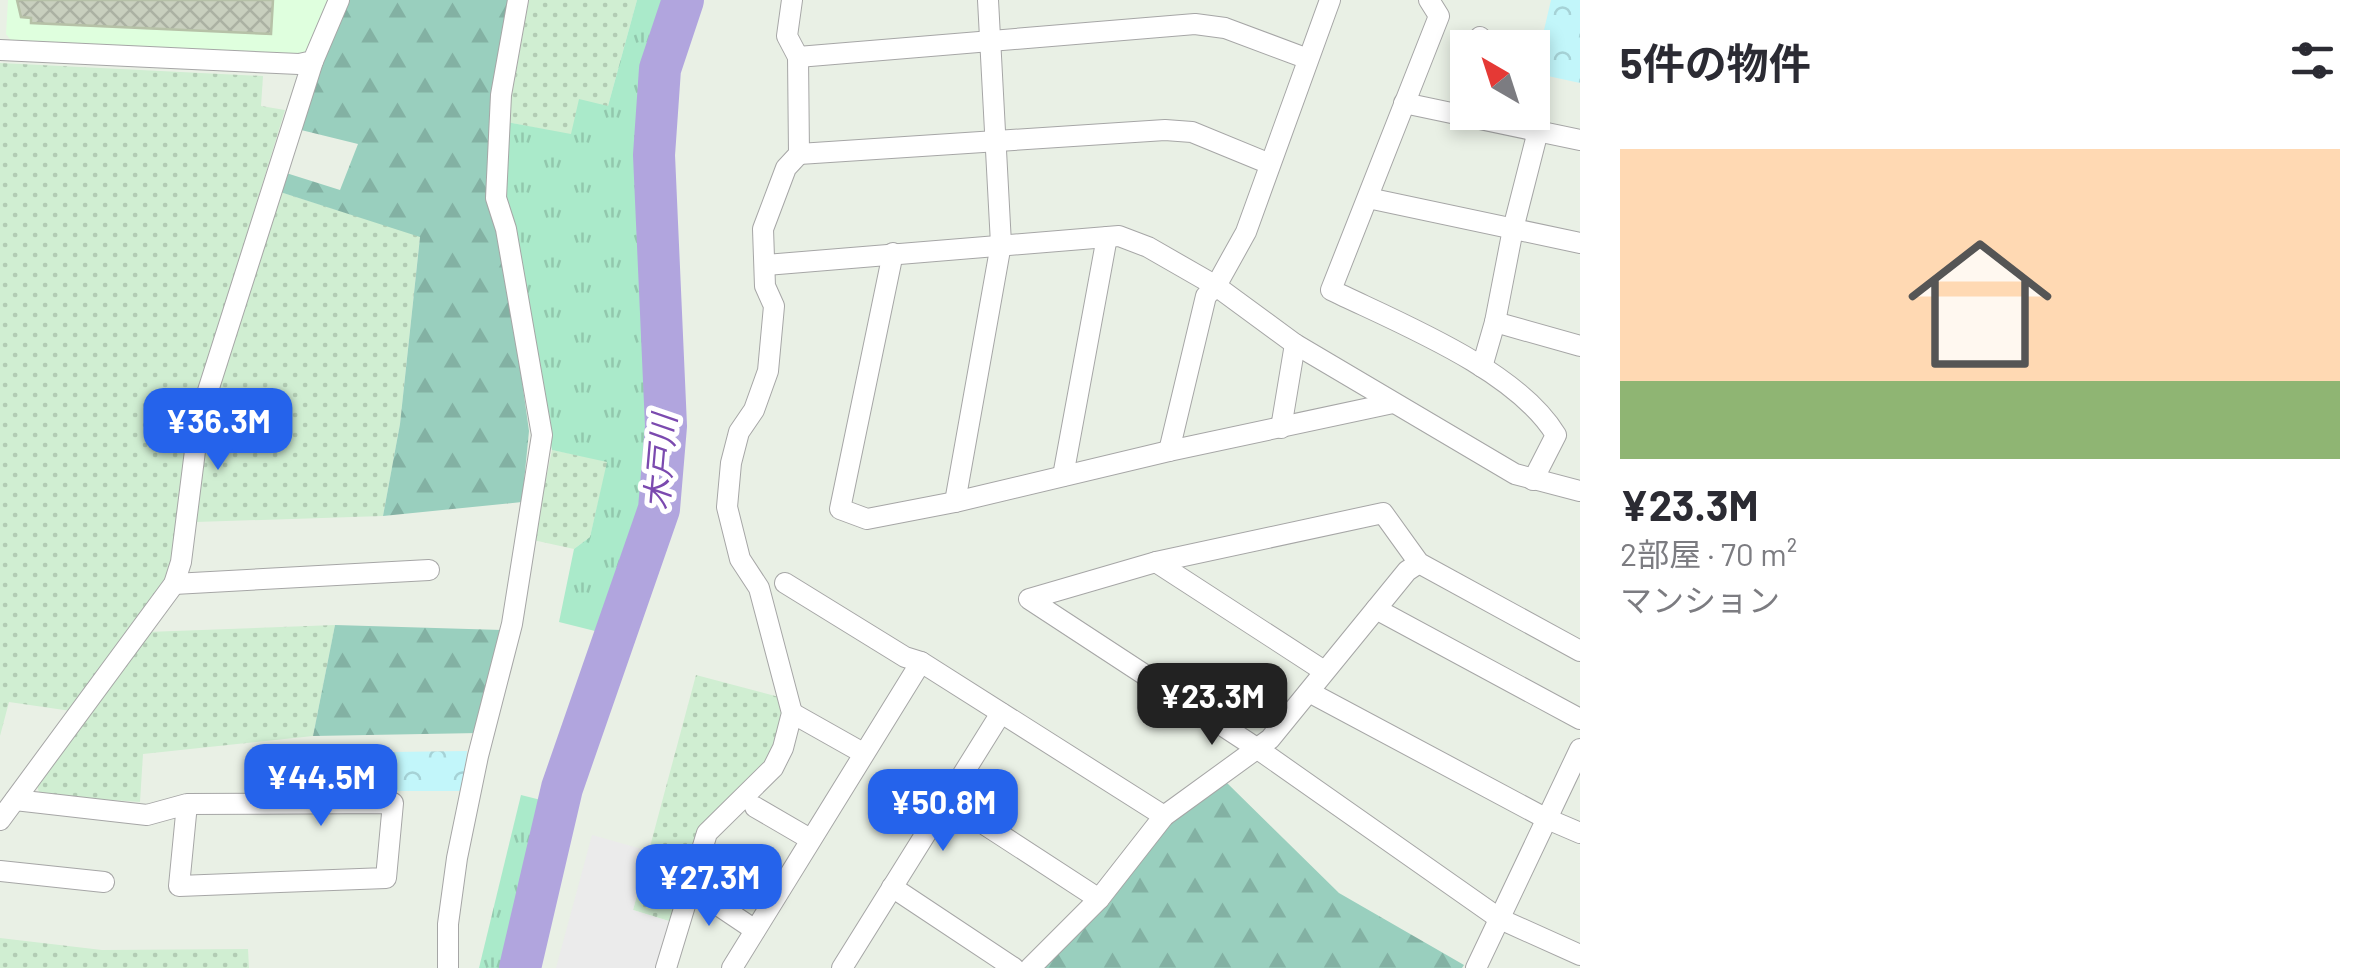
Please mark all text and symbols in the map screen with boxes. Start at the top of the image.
north arrow [1450,30,1550,130]
map controls [1450,30,1550,130]
icon: filters [2285,33,2340,88]
text: 5件の物件 [1620,37,1811,87]
icon: home [1890,214,2070,394]
pin: ¥36.3M [137,388,299,473]
text: ¥36.3M [165,401,271,439]
water label: 木戸川 [636,410,682,511]
text: ¥23.3M [1620,479,1758,529]
text: 2部屋 · 70 m² [1620,534,1797,572]
text: マンション [1620,580,1780,618]
pin: ¥23.3M [1131,663,1293,748]
text: ¥23.3M [1159,676,1265,714]
pin: ¥44.5M [240,744,402,829]
text: ¥44.5M [266,757,376,795]
pin: ¥50.8M [862,769,1024,854]
text: ¥50.8M [890,782,996,820]
pin: ¥27.3M [628,844,790,929]
text: ¥27.3M [658,857,760,895]

